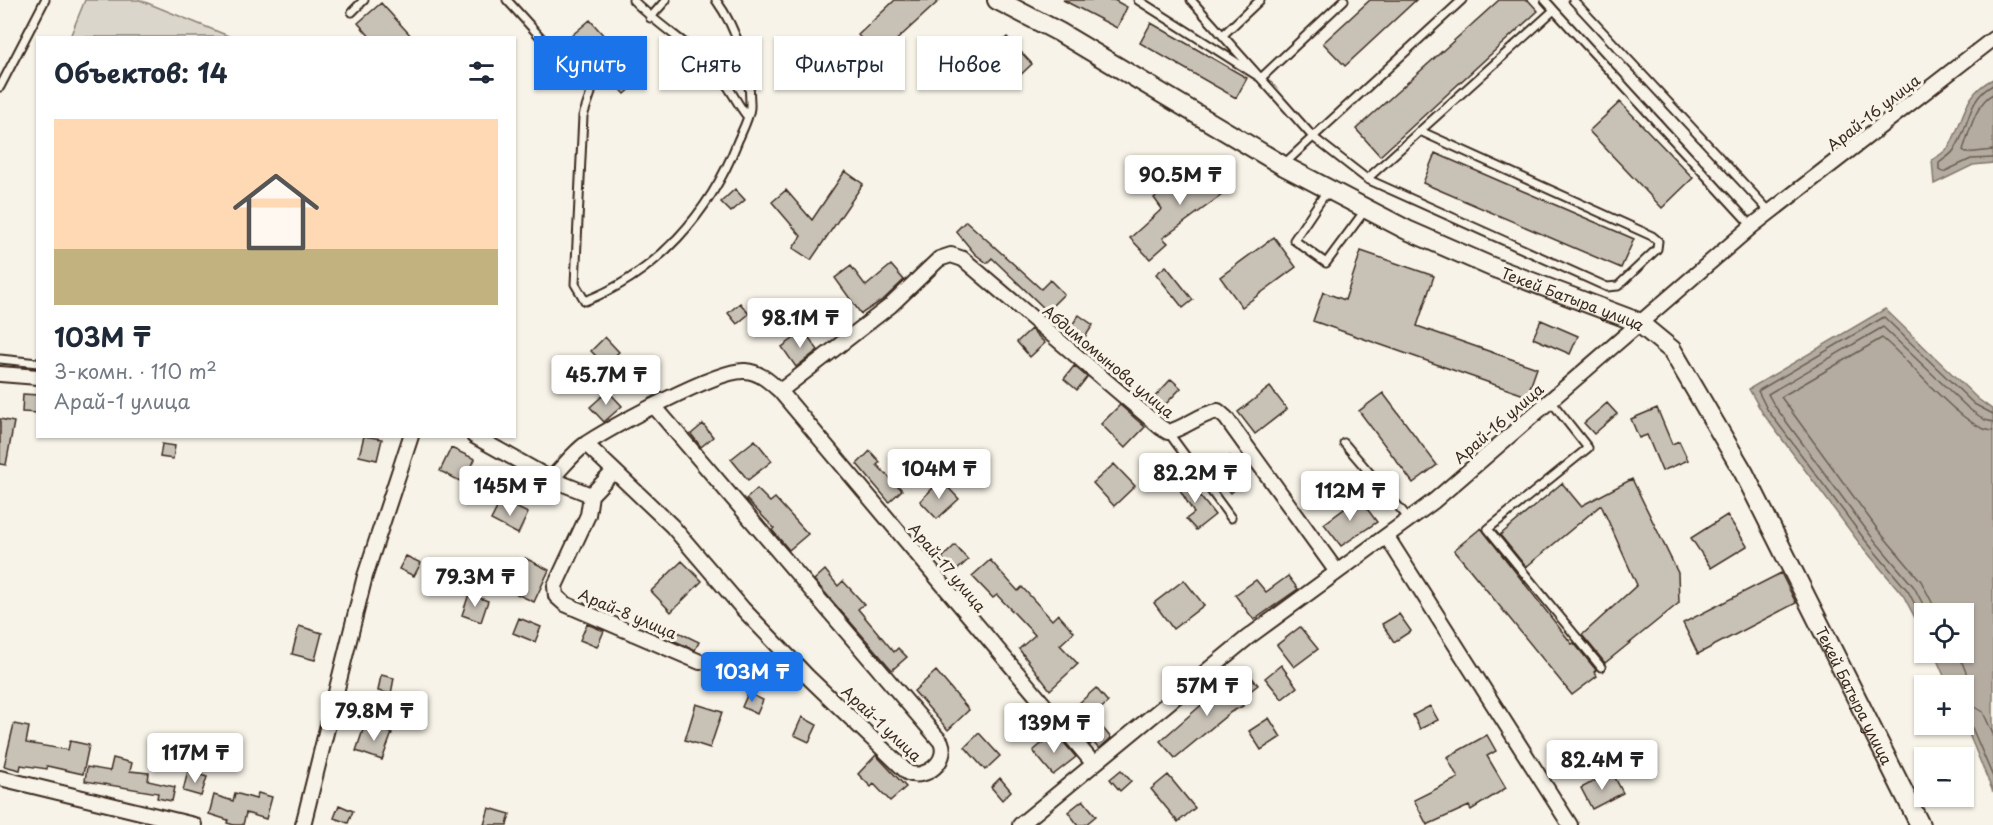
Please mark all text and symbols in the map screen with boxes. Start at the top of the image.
chip: Купить [534,36,647,90]
chip: Снять [659,36,762,90]
chip: Фильтры [774,36,905,90]
chip: Новое [917,36,1022,90]
text: Объектов: 14 [54,53,228,92]
icon: filters [465,56,498,89]
street label: Арай-16 улица [1822,68,1925,156]
pin: 90.5M ₸ [1125,155,1235,206]
icon: home [222,158,330,266]
text: 90.5M ₸ [1139,159,1221,189]
street label: Текей Батыра улица [1498,260,1651,336]
pin: 98.1M ₸ [745,298,855,349]
street label: Абдимомынова улица [1038,299,1180,423]
text: 98.1M ₸ [761,302,839,332]
text: 103M ₸ [54,317,150,356]
pin: 45.7M ₸ [551,355,661,406]
text: 3-комн. · 110 m² [54,356,217,386]
text: 45.7M ₸ [565,359,647,389]
street label: Арай-16 улица [1448,377,1548,469]
text: Арай-1 улица [54,386,190,416]
pin: 104M ₸ [890,449,988,500]
text: 104M ₸ [902,453,976,483]
pin: 82.2M ₸ [1140,453,1250,504]
text: 82.2M ₸ [1153,457,1237,487]
pin: 145M ₸ [461,466,559,517]
text: 145M ₸ [473,470,547,500]
pin: 112M ₸ [1301,471,1399,522]
text: 112M ₸ [1315,475,1385,505]
street label: Арай-17 улица [904,517,993,617]
pin: 79.3M ₸ [420,557,530,608]
text: 79.3M ₸ [435,561,515,591]
street label: Арай-8 улица [575,582,681,644]
map controls [1914,603,1974,807]
button: locate [1914,603,1974,663]
street label: Текей Батыра улица [1811,622,1900,769]
pin: 103M ₸ [703,652,801,703]
text: 103M ₸ [715,656,789,686]
pin: 57M ₸ [1165,666,1249,717]
text: 57M ₸ [1176,670,1238,700]
button: + [1914,675,1974,735]
street label: Арай-1 улица [837,680,928,767]
pin: 79.8M ₸ [319,691,429,742]
text: 79.8M ₸ [335,695,413,725]
pin: 139M ₸ [1005,703,1103,754]
text: 139M ₸ [1018,707,1090,737]
pin: 117M ₸ [146,733,244,784]
text: 117M ₸ [161,737,229,767]
pin: 82.4M ₸ [1547,740,1657,791]
text: 82.4M ₸ [1561,744,1643,774]
button: − [1914,747,1974,807]

